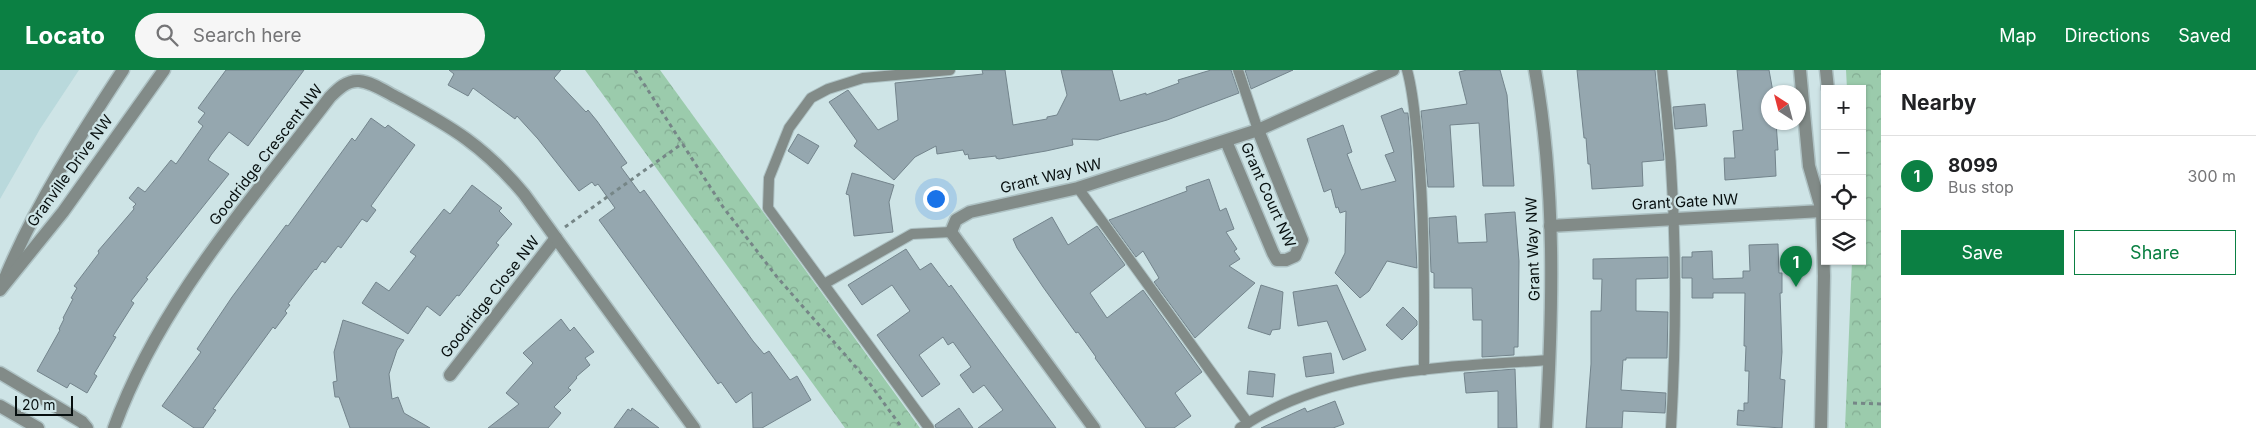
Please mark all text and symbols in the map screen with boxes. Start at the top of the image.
search box [135,13,485,58]
text: Locato [25,21,105,50]
icon: search [153,21,181,49]
text: Search here [193,24,301,47]
text: Map [1999,25,2037,46]
text: Directions [2065,25,2150,46]
text: Saved [2178,25,2231,46]
street label: Goodridge Crescent NW [205,80,327,229]
north arrow [1761,85,1806,130]
map controls [1821,85,1866,265]
button: + [1821,85,1866,130]
text: Nearby [1901,90,1976,115]
street label: Granville Drive NW [23,111,117,230]
button: − [1821,130,1866,175]
street label: Grant Court NW [1237,139,1300,251]
street label: Grant Way NW [998,154,1104,197]
text: 8099 [1948,154,1998,177]
text: 1 [1914,166,1920,186]
text: 300 m [2187,166,2236,186]
button: locate [1821,175,1866,220]
text: Bus stop [1948,177,2014,197]
your location [923,186,949,212]
street label: Grant Gate NW [1631,189,1739,214]
street label: Grant Way NW [1521,196,1544,301]
button: layers [1821,220,1866,265]
button: Save [1901,230,2064,275]
button: Share [2074,230,2236,275]
street label: Goodridge Close NW [436,232,543,362]
pin: 1 [1780,246,1812,287]
scale bar [15,393,72,416]
text: 20 m [22,396,56,413]

